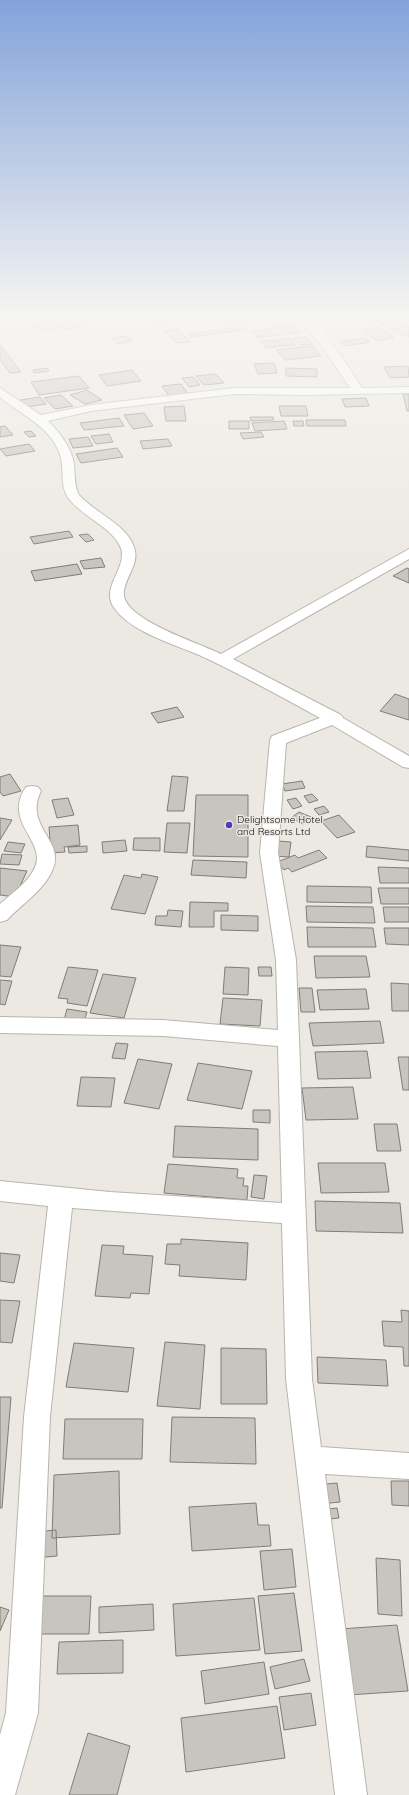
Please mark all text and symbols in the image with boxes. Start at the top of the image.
place label: Delightsome Hotel and Resorts Ltd [237,813,323,838]
marker: Delightsome Hotel and Resorts Ltd [224,820,234,830]

